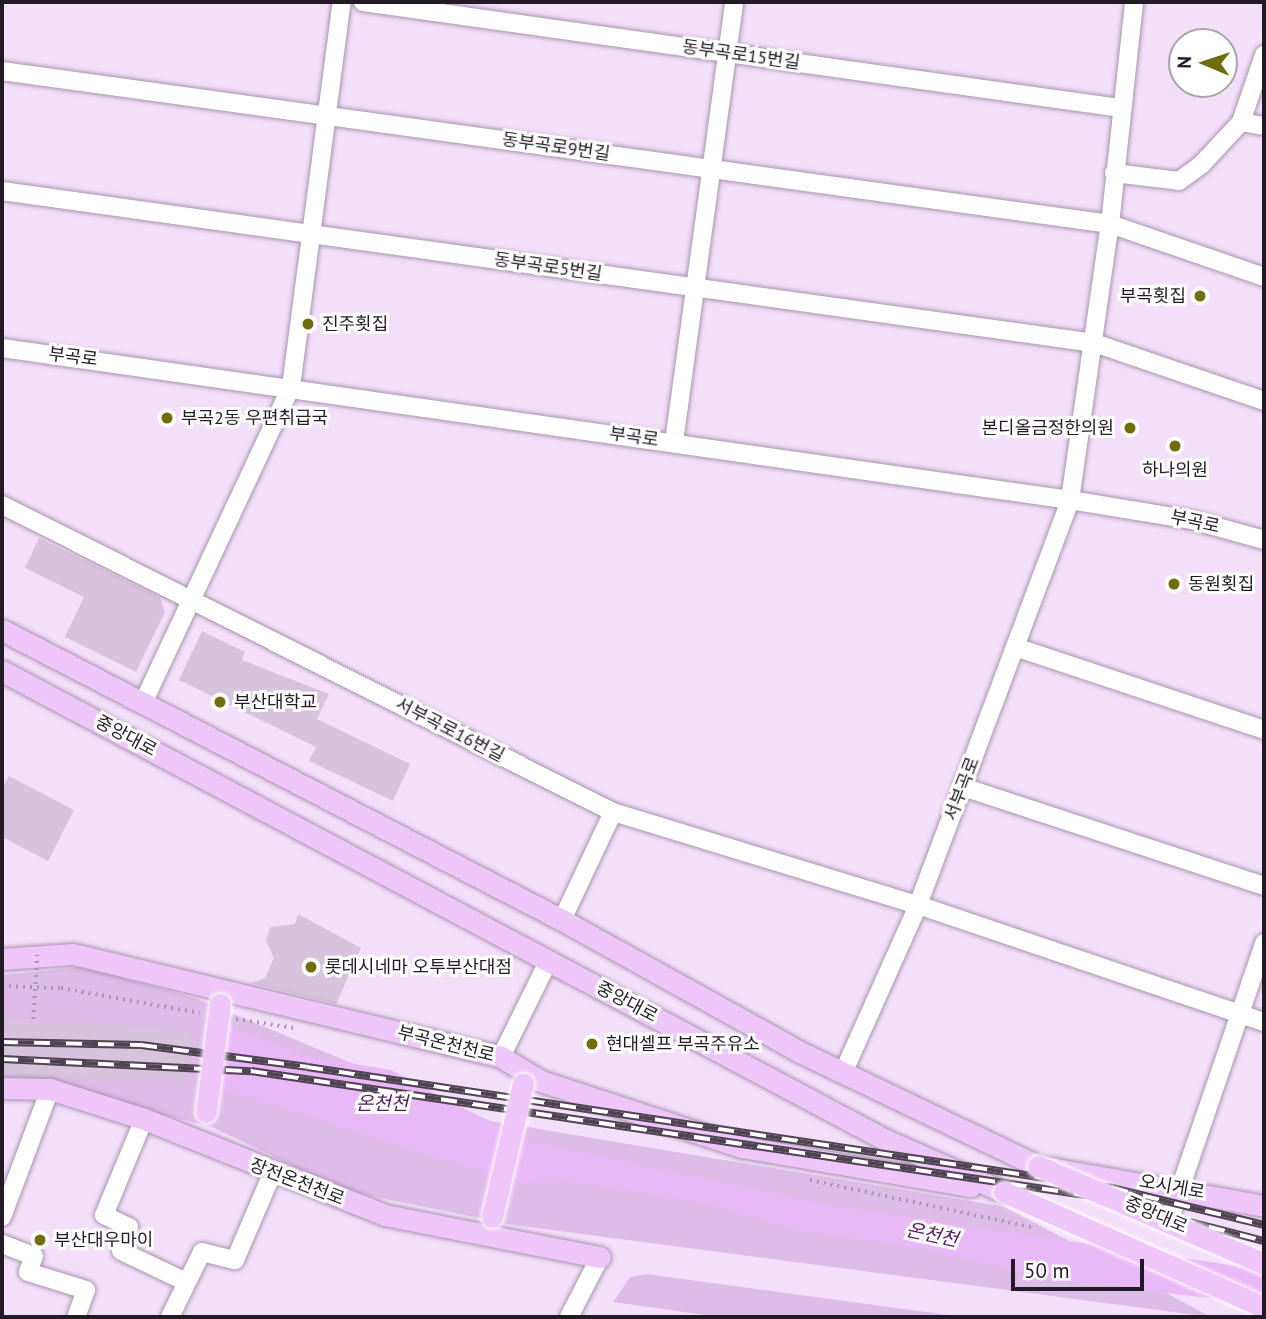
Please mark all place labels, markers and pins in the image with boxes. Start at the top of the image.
place label: 부곡횟집 [1120,285,1186,307]
marker: 부곡횟집 [1192,288,1208,304]
place label: 진주횟집 [322,313,388,335]
marker: 진주횟집 [300,316,316,332]
place label: 부곡2동 우편취급국 [181,407,328,429]
marker: 부곡2동 우편취급국 [159,410,175,426]
place label: 본디올금정한의원 [982,417,1114,439]
marker: 본디올금정한의원 [1120,418,1140,438]
marker: 하나의원 [1165,436,1185,456]
place label: 하나의원 [1142,459,1208,481]
place label: 동원횟집 [1188,573,1254,595]
marker: 동원횟집 [1166,576,1182,592]
place label: 부산대학교 [234,691,317,713]
marker: 부산대학교 [212,694,228,710]
place label: 롯데시네마 오투부산대점 [325,956,512,978]
marker: 롯데시네마 오투부산대점 [303,959,319,975]
place label: 현대셀프 부곡주유소 [606,1033,760,1055]
marker: 현대셀프 부곡주유소 [584,1036,600,1052]
place label: 부산대우마이 [54,1229,153,1251]
marker: 부산대우마이 [32,1232,48,1248]

